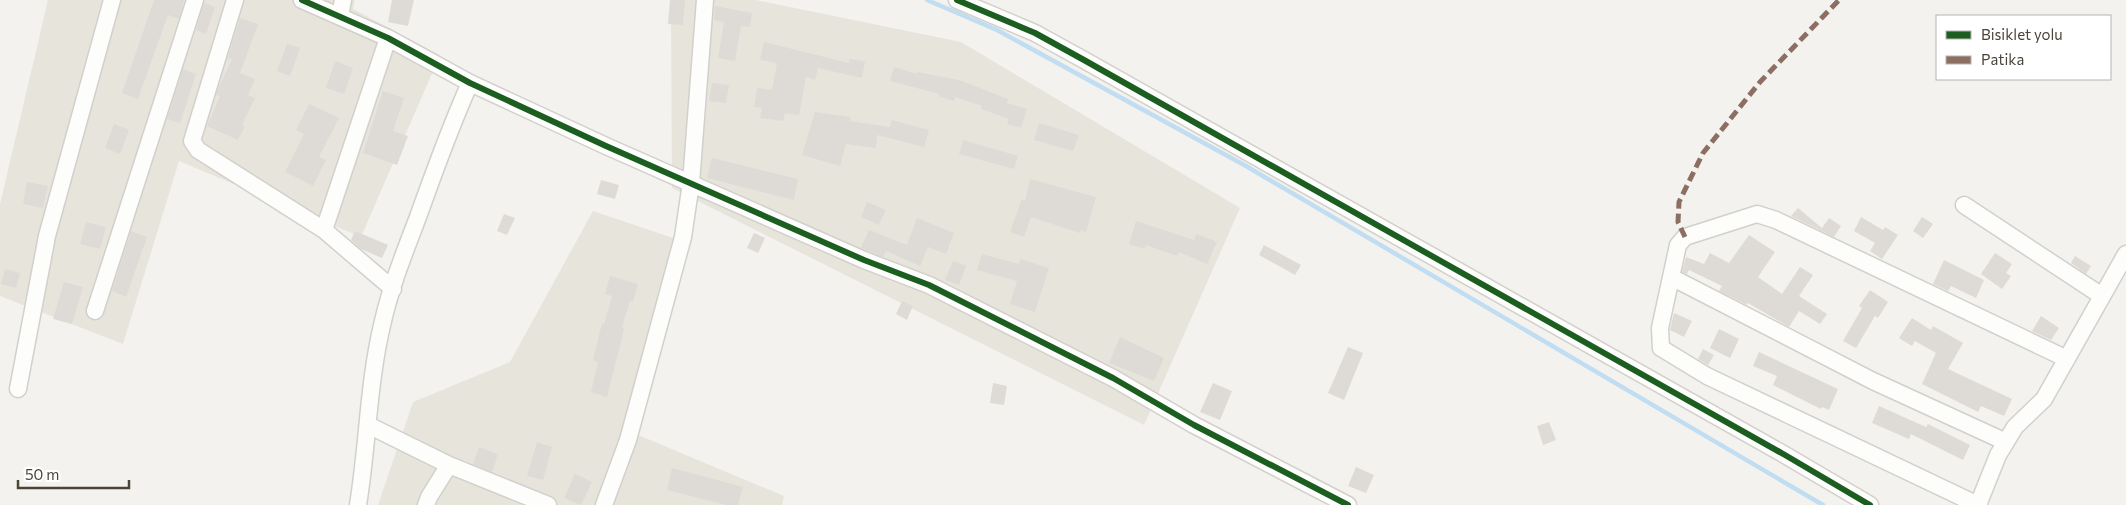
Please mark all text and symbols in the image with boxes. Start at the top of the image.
legend [1936,15,2111,80]
text: Bisiklet yolu [1981,25,2063,43]
text: Patika [1981,50,2024,68]
scale bar [18,458,129,490]
text: 50 m [25,465,59,483]

